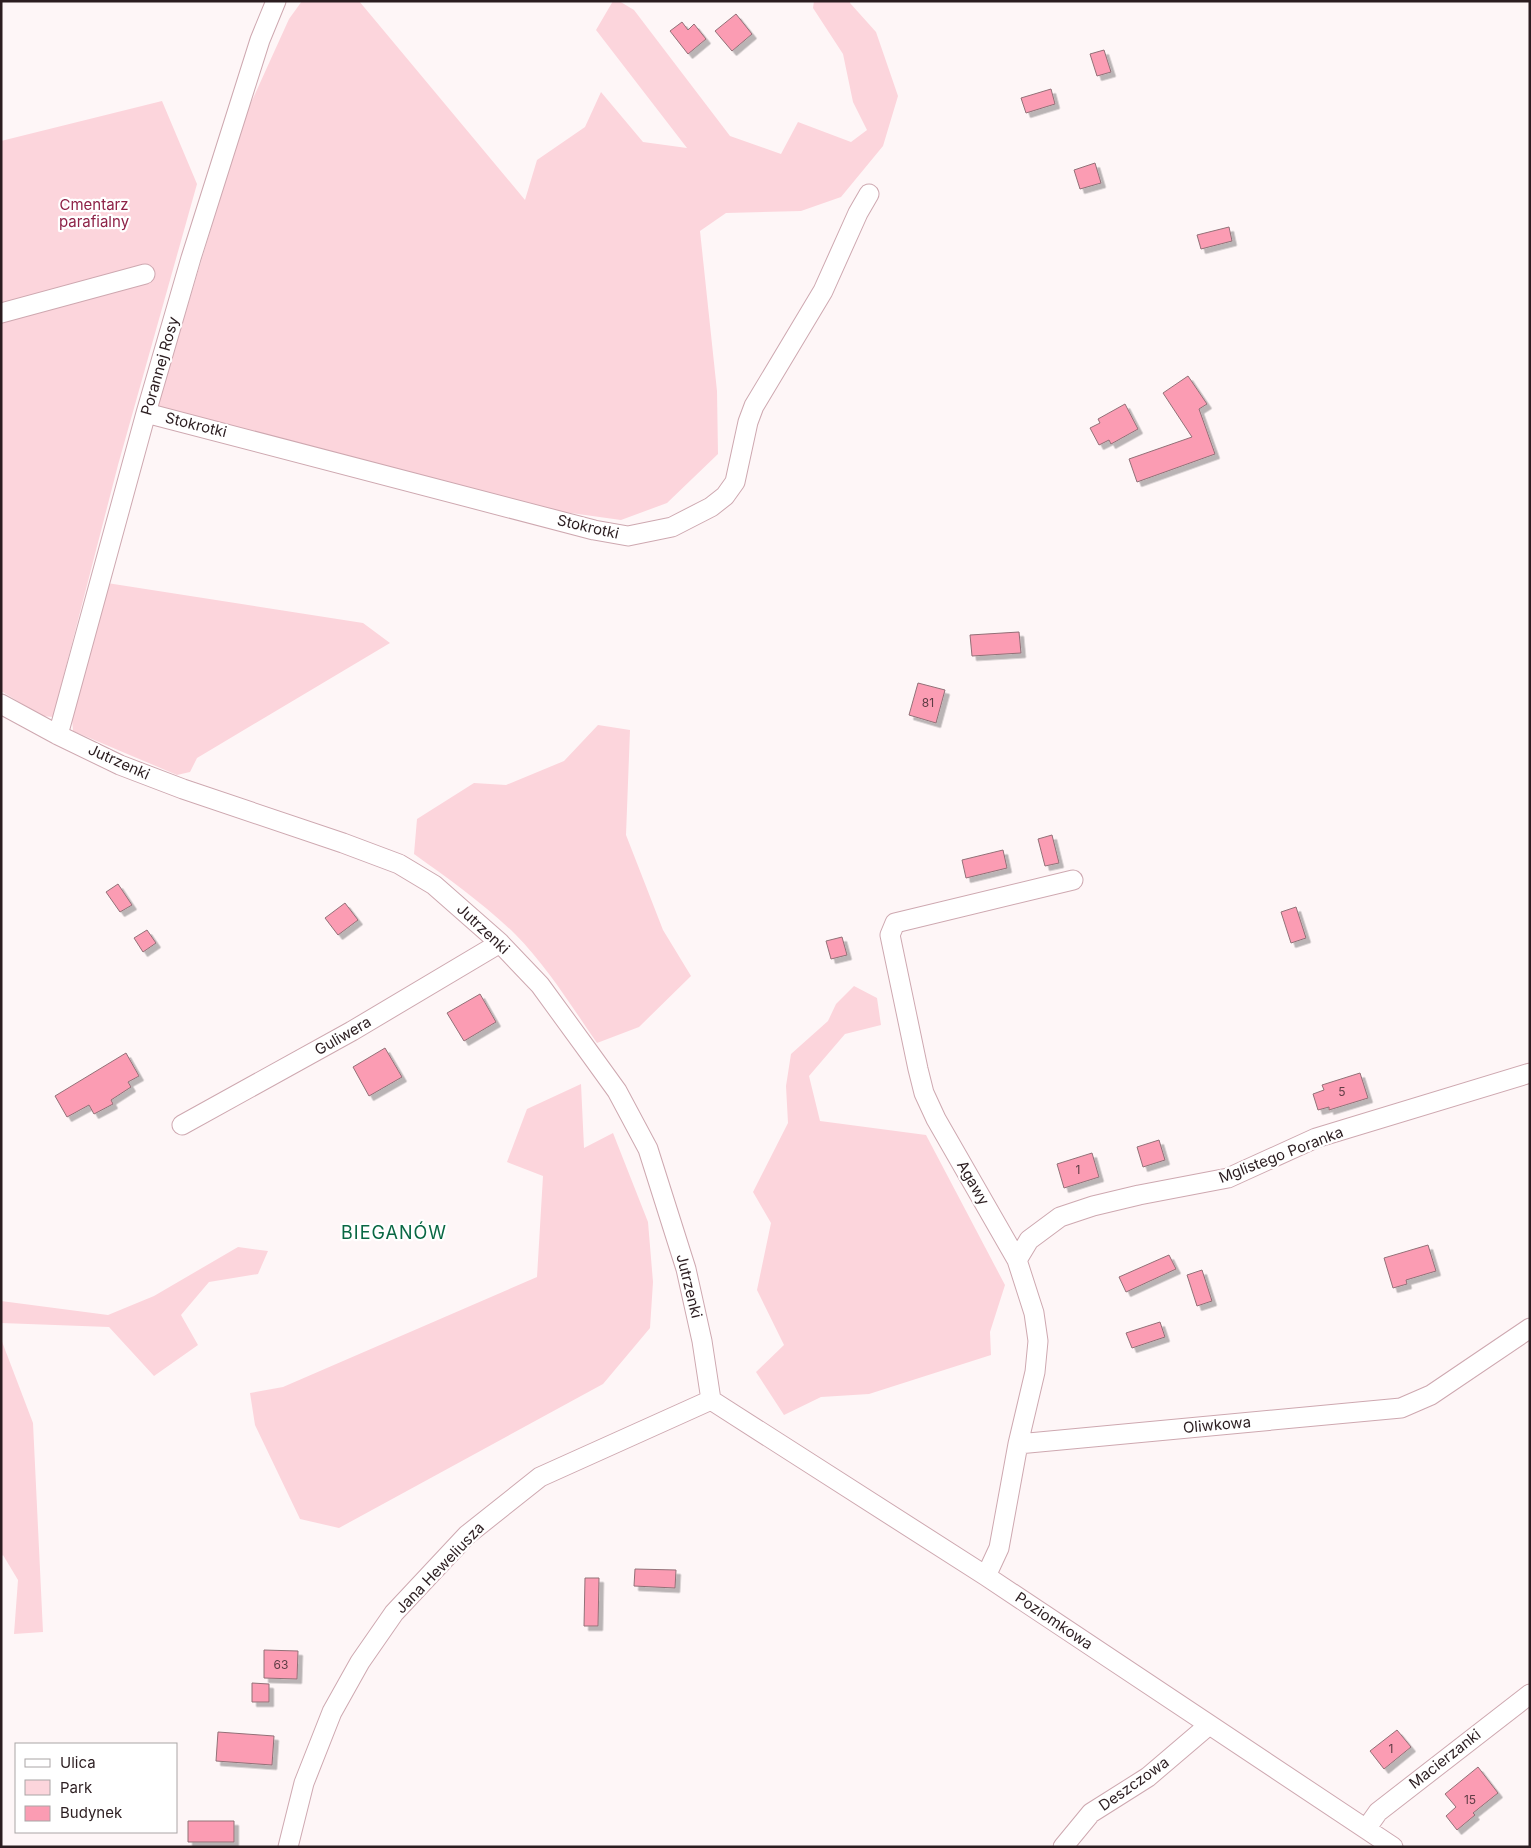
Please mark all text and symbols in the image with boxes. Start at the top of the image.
park label: Cmentarz parafialny [59,195,130,231]
street label: Porannej Rosy [136,314,183,417]
street label: Stokrotki [163,408,229,441]
street label: Stokrotki [555,510,621,543]
house number: 81 [922,695,934,710]
street label: Jutrzenki [85,740,153,784]
street label: Jutrzenki [453,899,514,958]
street label: Guliwera [311,1012,374,1059]
house number: 5 [1338,1084,1346,1099]
street label: Mglistego Poranka [1216,1122,1346,1187]
street label: Agawy [953,1157,994,1209]
house number: 1 [1076,1162,1080,1177]
district label: BIEGANÓW [341,1221,447,1243]
street label: Jutrzenki [672,1252,707,1320]
street label: Oliwkowa [1182,1412,1252,1437]
street label: Jana Heweliusza [391,1518,488,1617]
street label: Poziomkowa [1012,1588,1097,1654]
house number: 63 [274,1657,288,1672]
street label: Macierzanki [1405,1725,1484,1793]
house number: 1 [1389,1741,1393,1756]
legend [15,1743,178,1833]
street label: Deszczowa [1095,1752,1172,1815]
text: Ulica [60,1753,96,1772]
text: Park [60,1778,93,1797]
house number: 15 [1464,1792,1476,1807]
text: Budynek [60,1803,123,1822]

